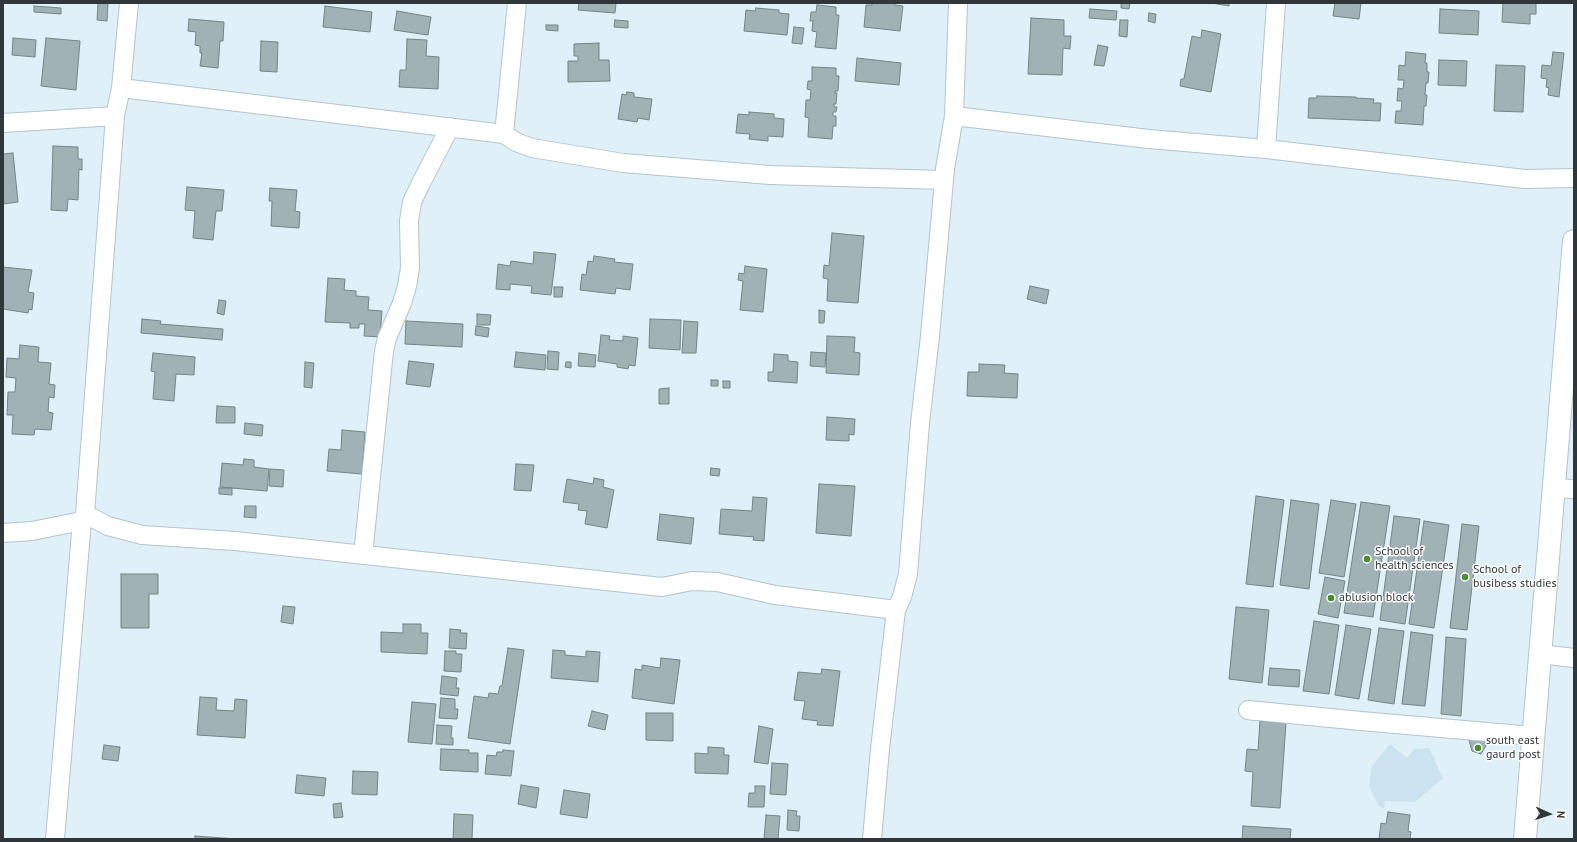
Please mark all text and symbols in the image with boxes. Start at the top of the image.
place label: School of health sciences [1375,545,1454,573]
marker: School of health sciences [1362,554,1372,564]
place label: School of busibess studies [1473,563,1557,591]
marker: School of busibess studies [1460,572,1470,582]
place label: ablusion block [1339,591,1413,605]
marker: ablusion block [1326,593,1336,603]
place label: south east gaurd post [1486,734,1541,762]
marker: south east gaurd post [1473,743,1483,753]
north arrow [1529,794,1569,834]
text: N [1554,811,1568,819]

